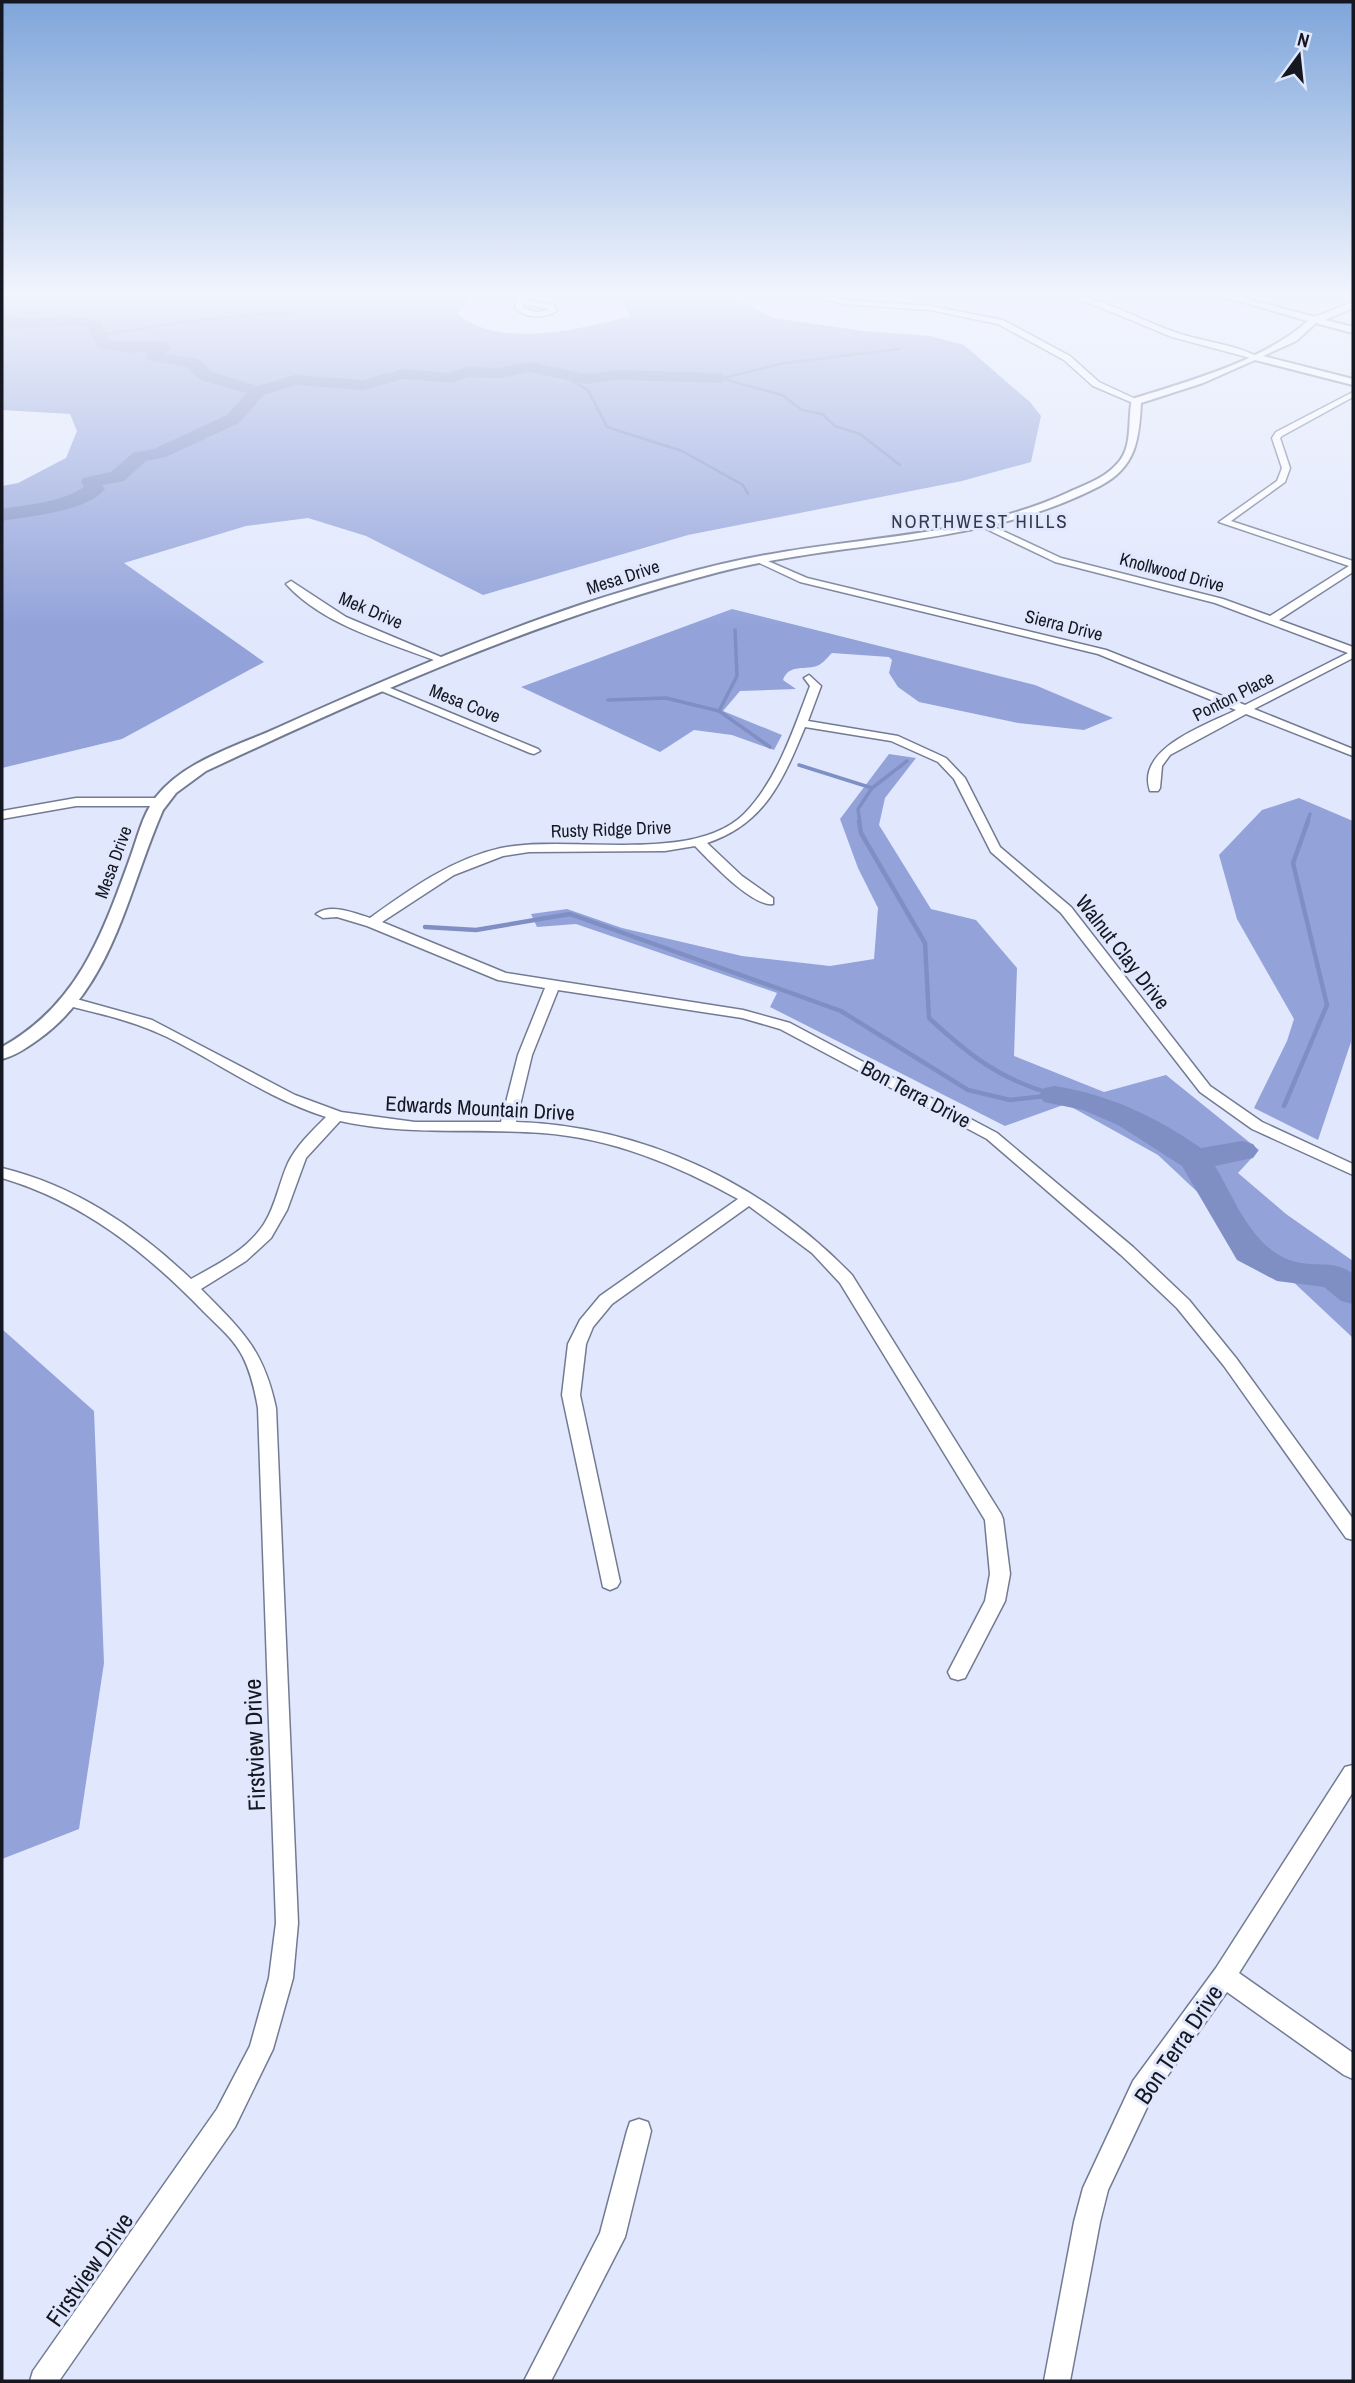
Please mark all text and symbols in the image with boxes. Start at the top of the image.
north arrow [1264,21,1334,91]
text: N [1295,26,1312,54]
district label: NORTHWEST HILLS [891,508,1069,534]
street label: Knollwood Drive [1117,546,1227,598]
street label: Mesa Drive [583,553,663,601]
street label: Mek Drive [335,585,407,635]
street label: Sierra Drive [1022,603,1106,647]
street label: Ponton Place [1188,665,1278,727]
street label: Mesa Cove [426,677,504,729]
street label: Rusty Ridge Drive [550,814,672,844]
street label: Mesa Drive [88,822,138,902]
street label: Walnut Clay Drive [1069,889,1177,1015]
street label: Bon Terra Drive [856,1053,976,1135]
street label: Edwards Mountain Drive [385,1089,575,1127]
street label: Firstview Drive [236,1678,272,1812]
street label: Bon Terra Drive [1126,1978,1230,2110]
street label: Firstview Drive [38,2206,140,2332]

